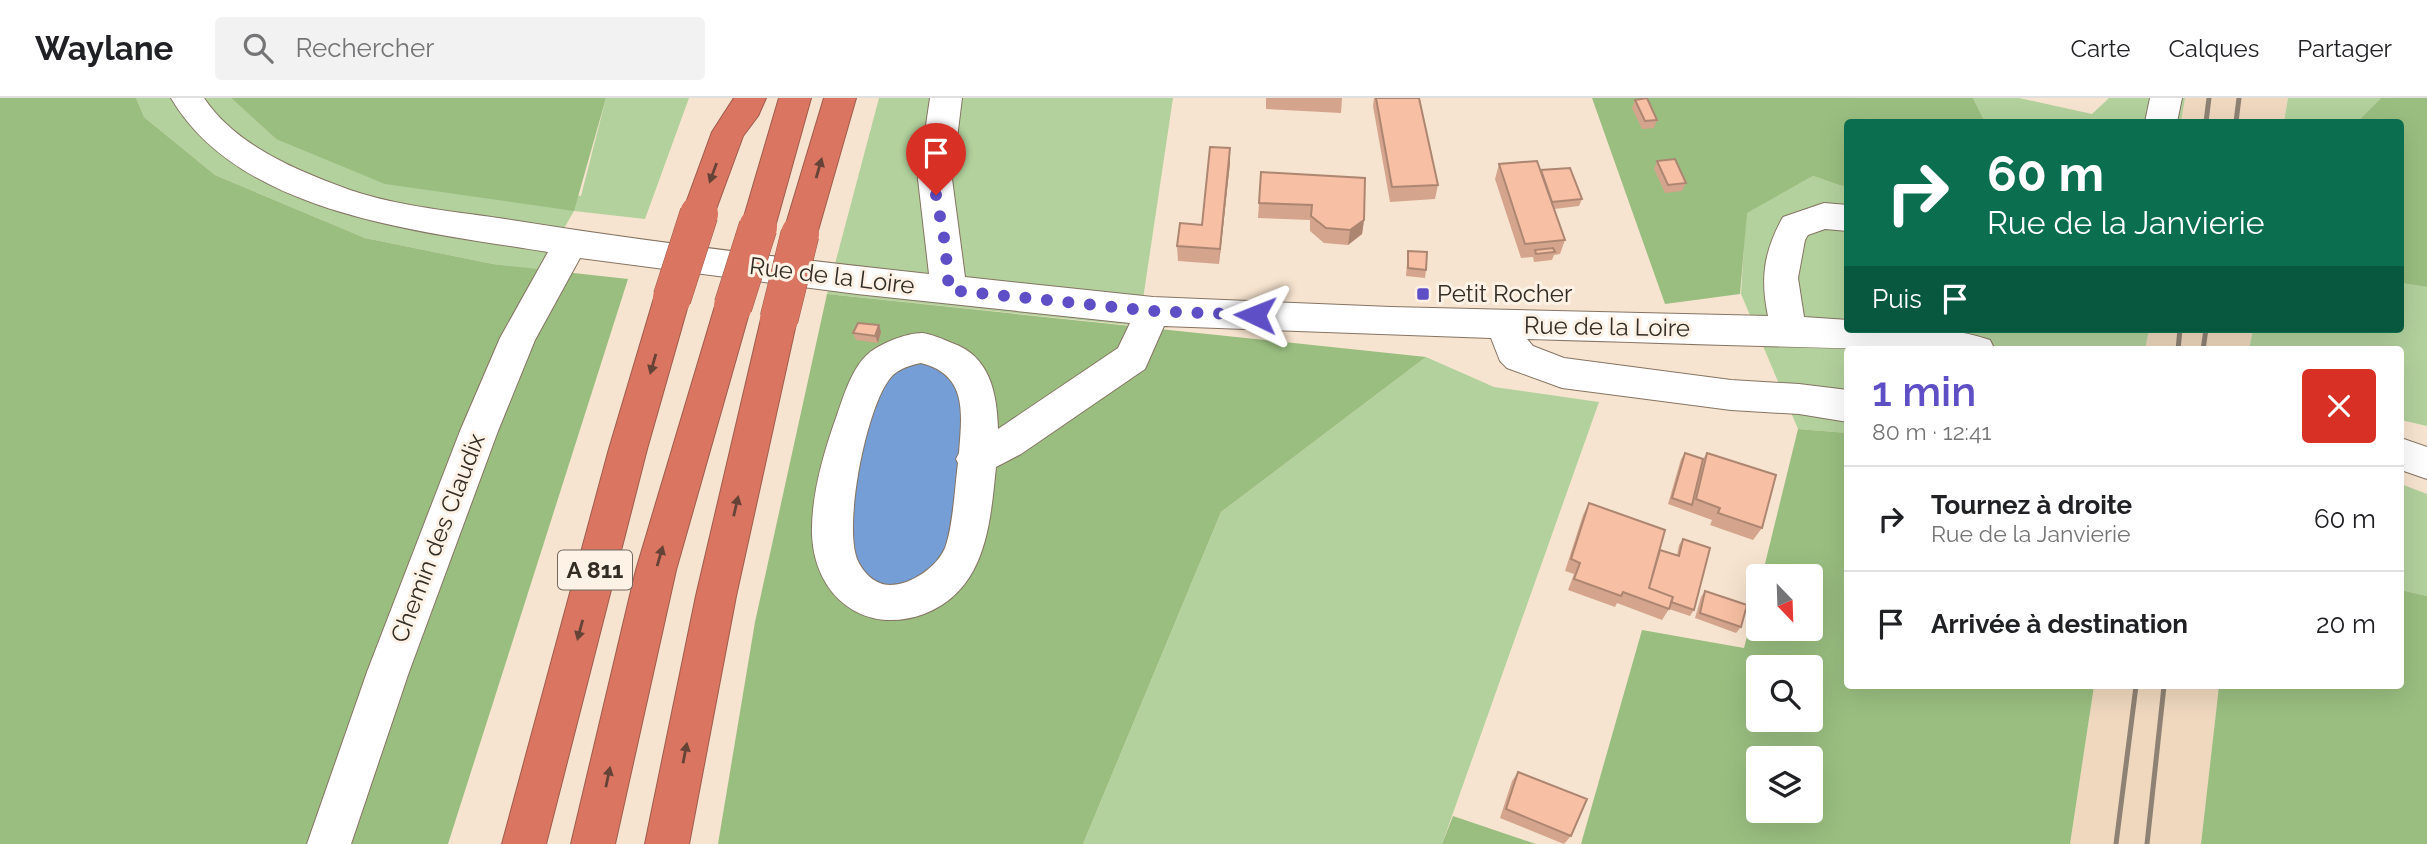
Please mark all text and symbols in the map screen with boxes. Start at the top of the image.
search box [215,17,705,80]
text: Waylane [35,29,173,68]
icon: search [239,29,277,67]
text: Rechercher [295,33,434,63]
text: Carte [2071,34,2130,63]
text: Calques [2168,34,2259,63]
text: Partager [2297,34,2392,63]
pin [906,123,966,195]
icon: arrive [917,134,955,172]
text: 60 m [1987,145,2104,202]
icon: right [1872,147,1963,238]
one-way arrow [814,157,825,179]
one-way arrow [708,163,719,184]
text: Rue de la Janvierie [1987,204,2265,241]
street label: Rue de la Loire [748,251,916,300]
position arrow [1218,278,1292,352]
place label: Petit Rocher [1437,279,1573,308]
icon: arrive [1936,280,1974,318]
text: Puis [1872,284,1922,314]
marker: Petit Rocher [1415,286,1431,302]
street label: Rue de la Loire [1524,311,1690,342]
one-way arrow [647,353,657,374]
text: 1 min [1872,367,1976,416]
button: close [2302,369,2376,443]
text: 80 m · 12:41 [1872,418,1991,445]
street label: Chemin des Claudix [384,429,491,646]
text: Tournez à droite [1931,490,2132,520]
one-way arrow [731,495,742,517]
icon: right [1872,500,1910,538]
text: 60 m [2314,504,2376,534]
text: Rue de la Janvierie [1931,520,2131,547]
one-way arrow [655,545,665,566]
road number: A 811 [558,550,632,590]
north arrow [1746,564,1824,640]
map controls [1746,564,1823,823]
icon: arrive [1872,605,1910,643]
text: Arrivée à destination [1931,609,2188,639]
text: 20 m [2316,609,2376,639]
one-way arrow [574,619,585,641]
button: search [1746,655,1823,732]
one-way arrow [679,742,690,764]
button: layers [1746,746,1823,823]
one-way arrow [602,766,613,788]

